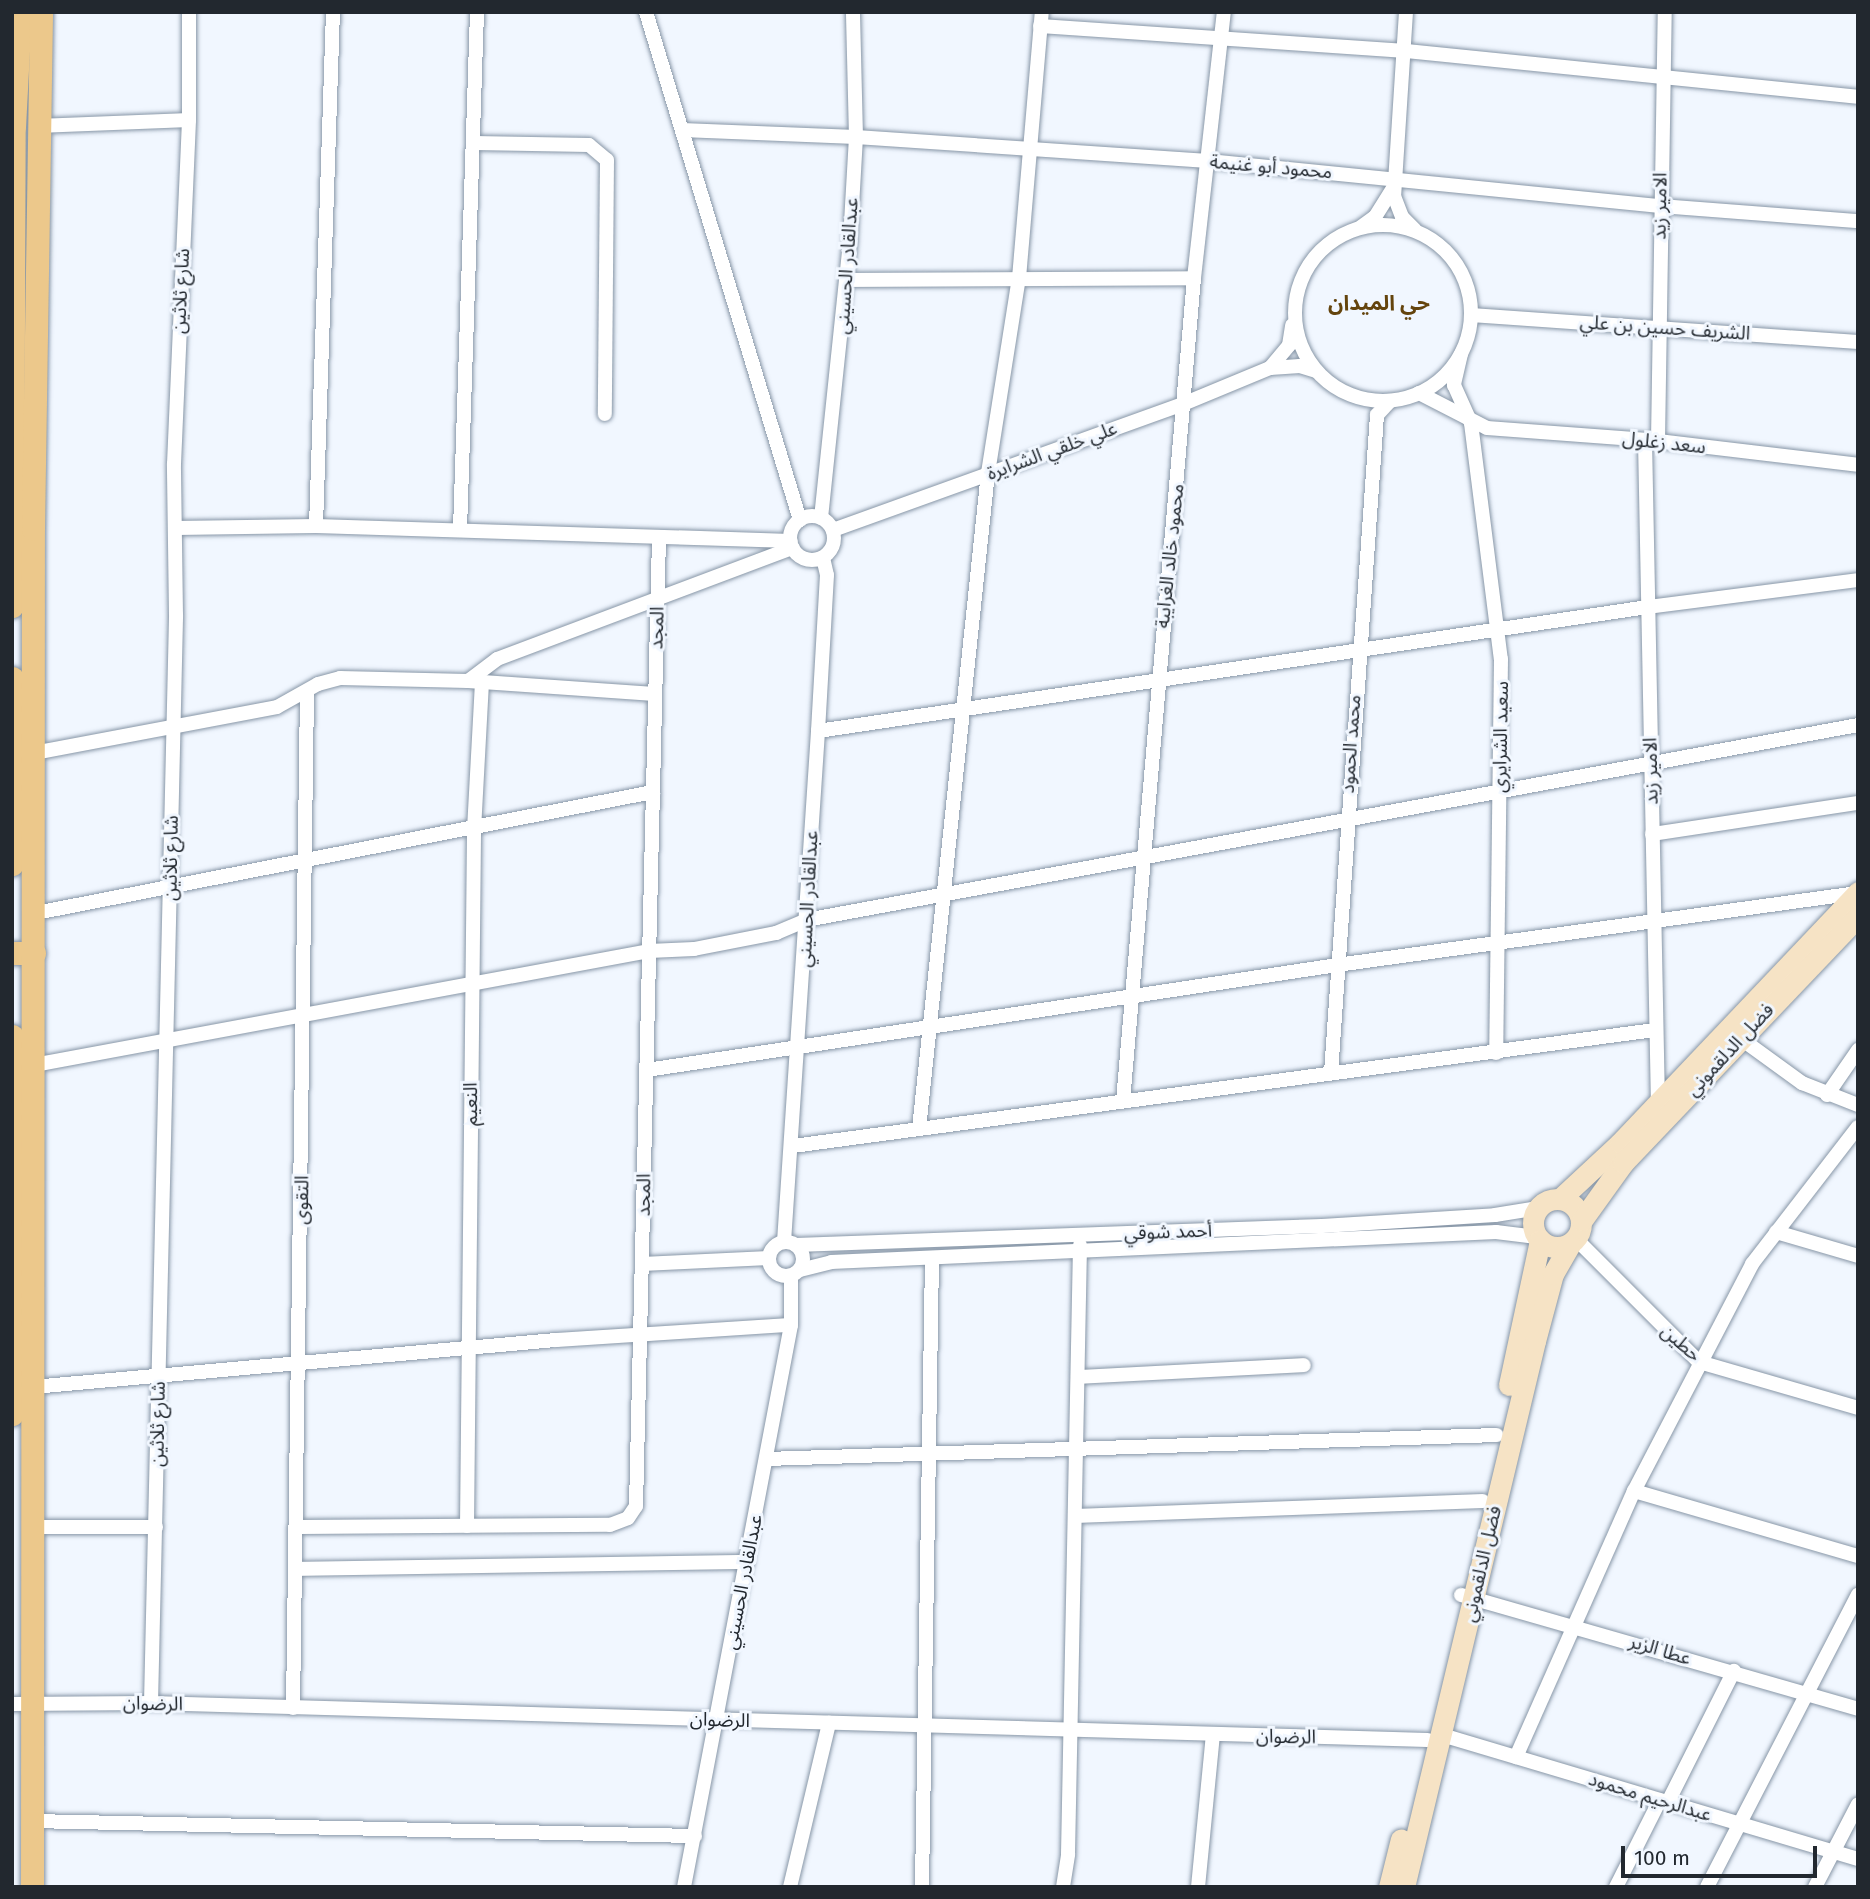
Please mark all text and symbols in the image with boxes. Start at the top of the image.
street label: محمود أبو غنيمة [1209,150,1333,184]
street label: الامير زيد [1648,172,1672,240]
street label: عبدالقادر الحسيني [831,197,863,335]
street label: شارع ثلاثين [167,248,195,334]
district label: حي الميدان [1328,290,1430,316]
street label: الشريف حسين بن علي [1579,311,1751,345]
street label: علي خلقي الشرايرة [984,417,1120,485]
street label: سعد زغلول [1621,427,1707,459]
street label: محمود خالد الغرايبة [1151,483,1189,629]
street label: المجد [645,606,669,650]
street label: سعيد الشرايري [1489,681,1513,793]
street label: محمد الحمود [1336,694,1366,794]
street label: الامير زيد [1639,737,1663,805]
street label: شارع ثلاثين [159,815,183,901]
street label: عبدالقادر الحسيني [793,830,823,968]
street label: فضل الدلقموني [1681,999,1779,1101]
street label: النعيم [460,1082,482,1126]
street label: المجد [632,1173,656,1217]
street label: التقوى [290,1175,314,1225]
street label: أحمد شوقي [1124,1219,1212,1245]
street label: حطين [1656,1319,1706,1367]
street label: شارع ثلاثين [146,1381,170,1467]
street label: فضل الدلقموني [1458,1504,1506,1624]
street label: عبدالقادر الحسيني [719,1513,767,1651]
street label: عطا الزير [1626,1630,1694,1670]
street label: الرضوان [123,1692,183,1716]
street label: الرضوان [690,1708,750,1732]
street label: الرضوان [1256,1725,1316,1749]
street label: عبدالرحيم محمود [1586,1767,1714,1827]
scale bar [1625,1832,1821,1876]
text: 100 m [1634,1845,1690,1871]

